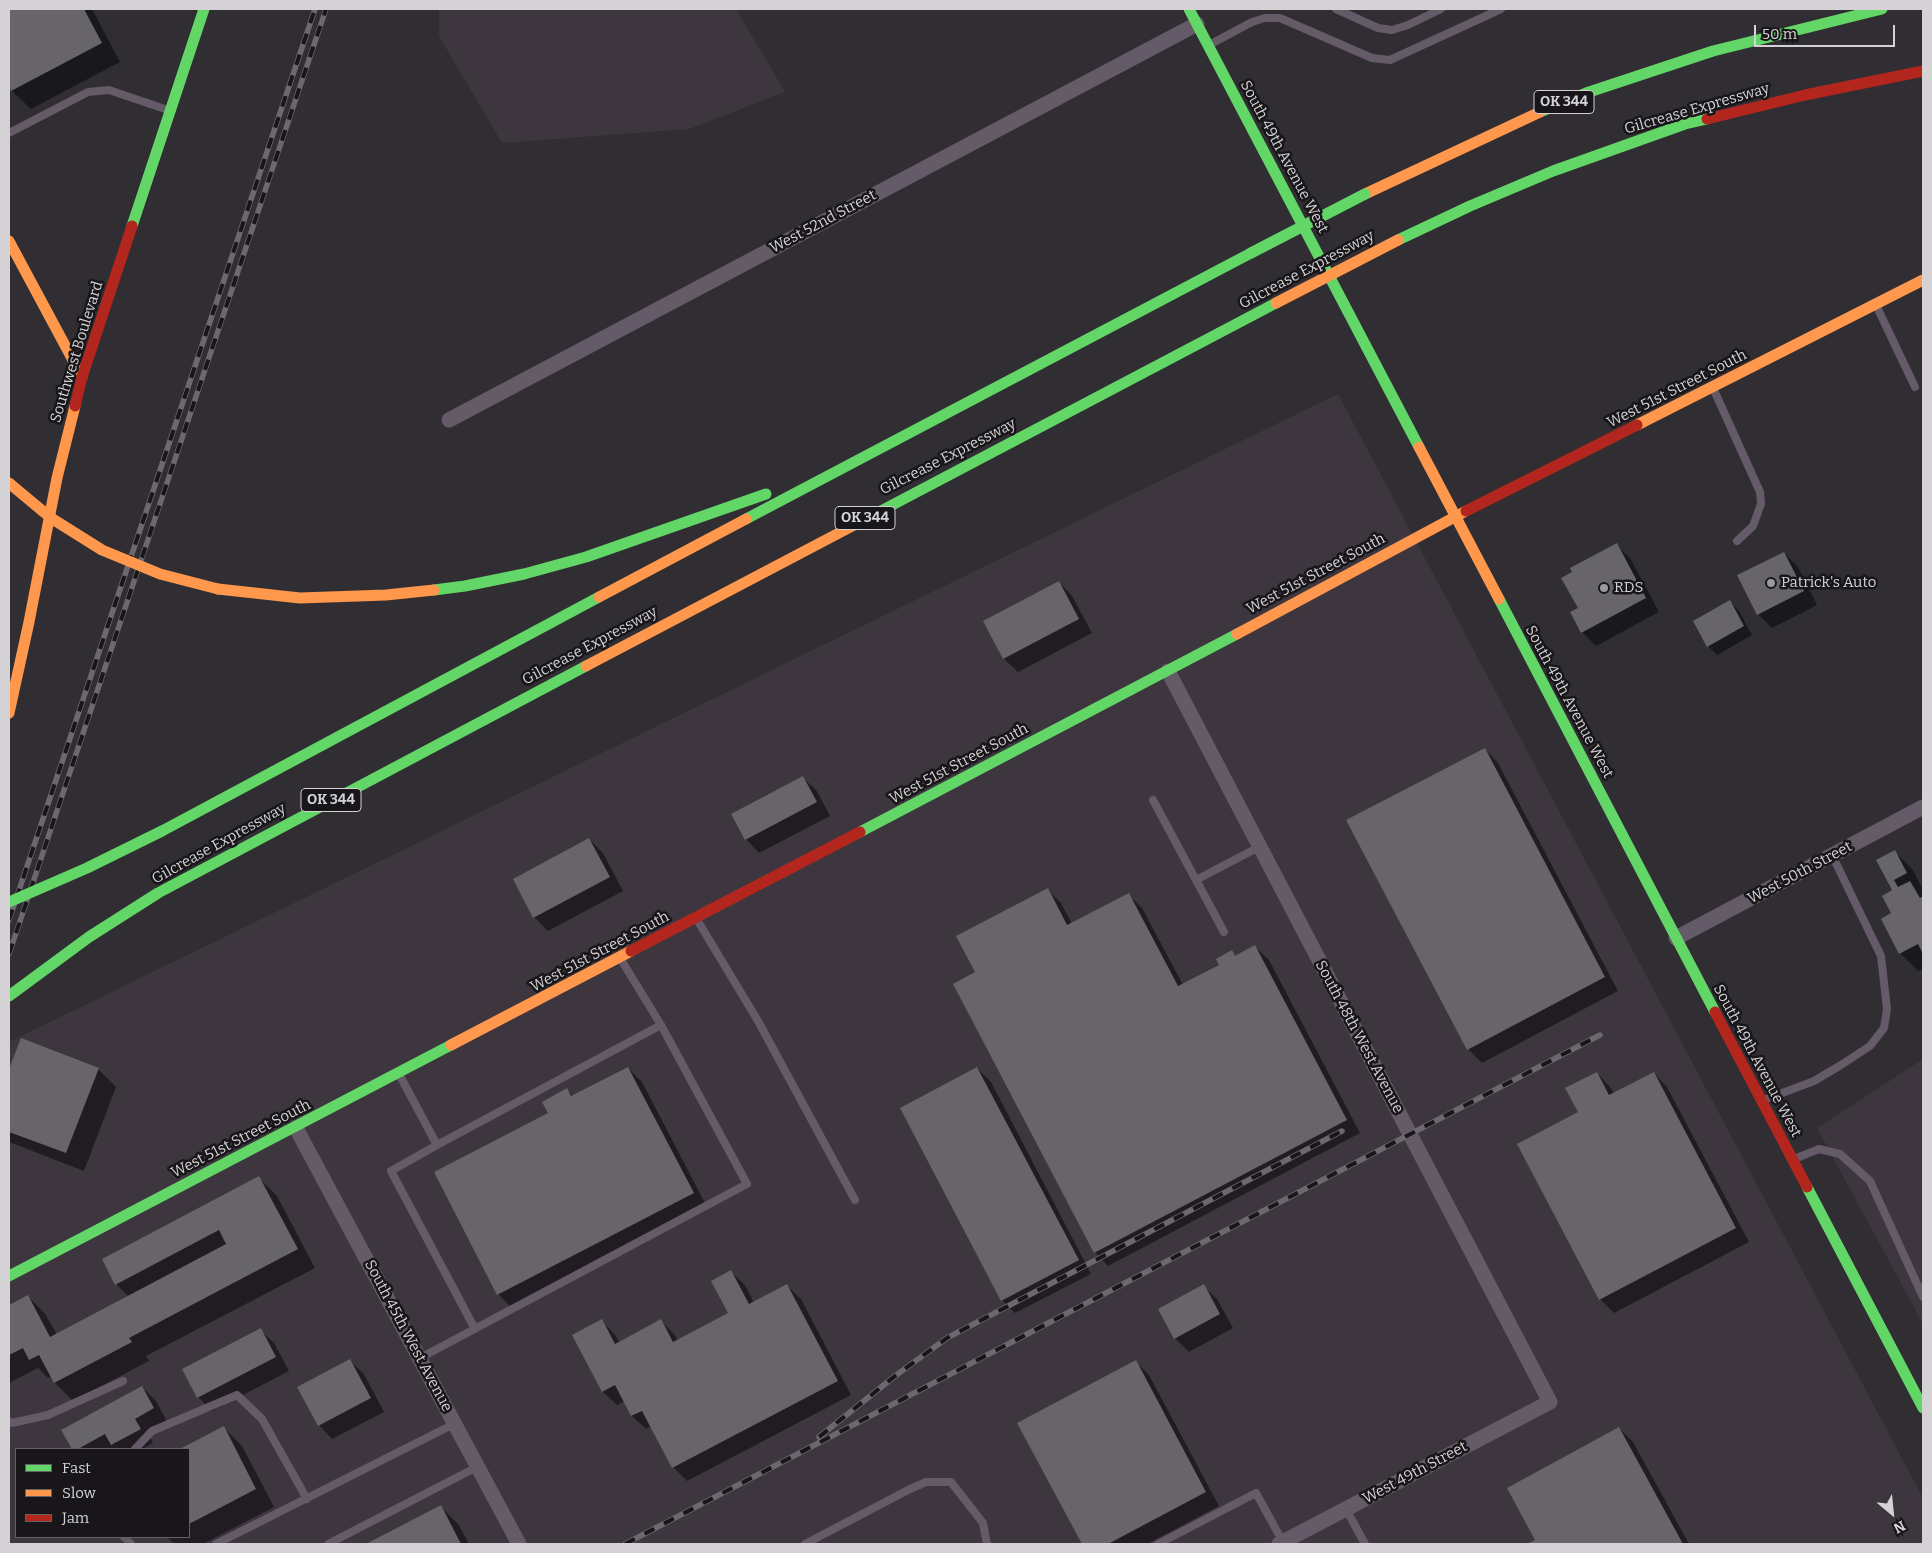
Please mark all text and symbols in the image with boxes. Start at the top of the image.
scale bar [1757,15,1898,47]
text: 50 m [1762,25,1797,43]
street label: South 49th Avenue West [1236,78,1332,236]
street label: Gilcrease Expressway [1622,80,1772,138]
road number: OK 344 [1534,90,1594,114]
street label: West 52nd Street [767,186,879,258]
street label: Gilcrease Expressway [1236,227,1378,313]
street label: Southwest Boulevard [47,279,107,425]
street label: West 51st Street South [1604,346,1750,432]
street label: Gilcrease Expressway [877,415,1019,499]
road number: OK 344 [835,506,895,530]
street label: West 51st Street South [1244,530,1388,618]
place label: Patrick's Auto [1781,574,1876,592]
marker: Patrick's Auto [1765,577,1777,589]
place label: RDS [1614,579,1643,597]
marker: RDS [1598,582,1610,594]
street label: Gilcrease Expressway [519,603,661,689]
street label: South 49th Avenue West [1521,623,1617,781]
street label: West 51st Street South [887,720,1031,808]
road number: OK 344 [301,788,361,812]
street label: Gilcrease Expressway [149,800,289,888]
street label: West 50th Street [1745,838,1855,908]
street label: West 51st Street South [528,908,672,996]
street label: South 48th West Avenue [1311,958,1407,1116]
street label: South 49th Avenue West [1709,982,1805,1140]
street label: West 51st Street South [168,1096,314,1182]
street label: South 45th West Avenue [360,1257,456,1415]
street label: West 49th Street [1360,1438,1470,1508]
legend [15,1448,190,1538]
text: Fast [62,1459,91,1477]
text: Slow [62,1484,96,1502]
north arrow [1867,1488,1917,1538]
text: Jam [62,1509,89,1527]
text: N [1891,1517,1908,1537]

